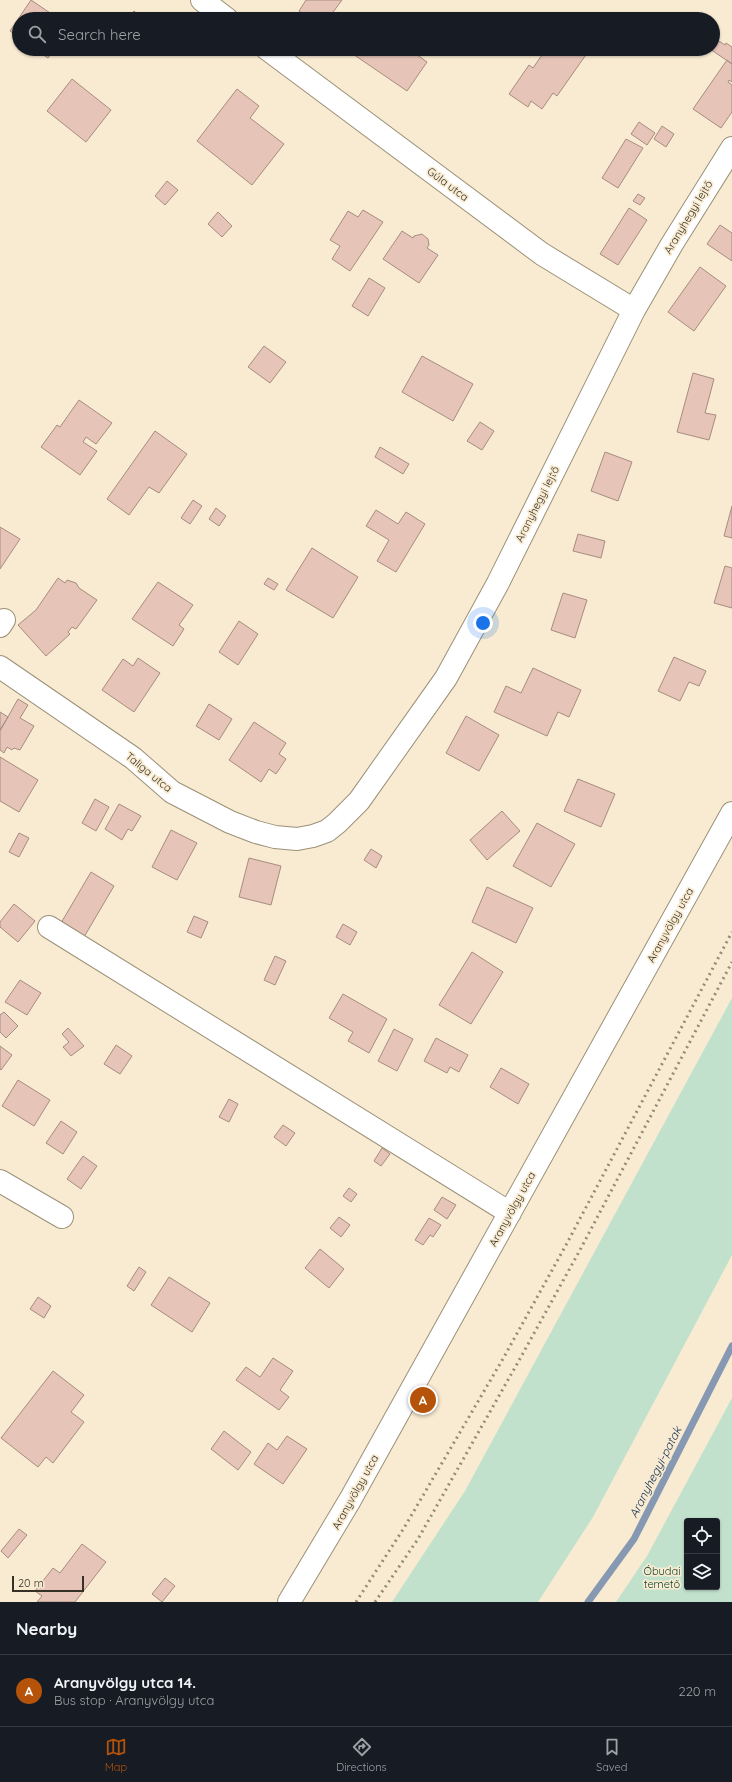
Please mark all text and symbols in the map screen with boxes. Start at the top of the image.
search box [12,12,720,56]
icon: search [26,23,48,45]
text: Search here [58,25,141,44]
street label: Gúla utca [424,164,472,204]
street label: Aranyhegyi lejtő [661,177,716,256]
street label: Aranyhegyi lejtő [512,463,562,544]
your location [473,613,493,633]
street label: Taliga utca [123,749,175,795]
street label: Aranyvölgy utca [644,885,696,965]
street label: Aranyvölgy utca [486,1169,538,1249]
pin: A [410,1385,436,1415]
water label: Aranyhegyi-patak [625,1422,685,1520]
street label: Aranyvölgy utca [329,1452,381,1532]
map controls [684,1518,720,1590]
button: locate [684,1518,720,1554]
button: layers [684,1554,720,1590]
park label: Óbudai temető [643,1564,681,1591]
scale bar [12,1574,84,1593]
text: 20 m [18,1576,44,1590]
text: Nearby [16,1618,77,1639]
text: Aranyvölgy utca 14. [54,1673,196,1692]
text: A [25,1683,33,1699]
text: 220 m [678,1683,716,1699]
text: Bus stop · Aranyvölgy utca [54,1692,214,1708]
tab: Map [105,1736,127,1774]
tab: Directions [336,1736,387,1774]
tab: Saved [596,1736,627,1774]

